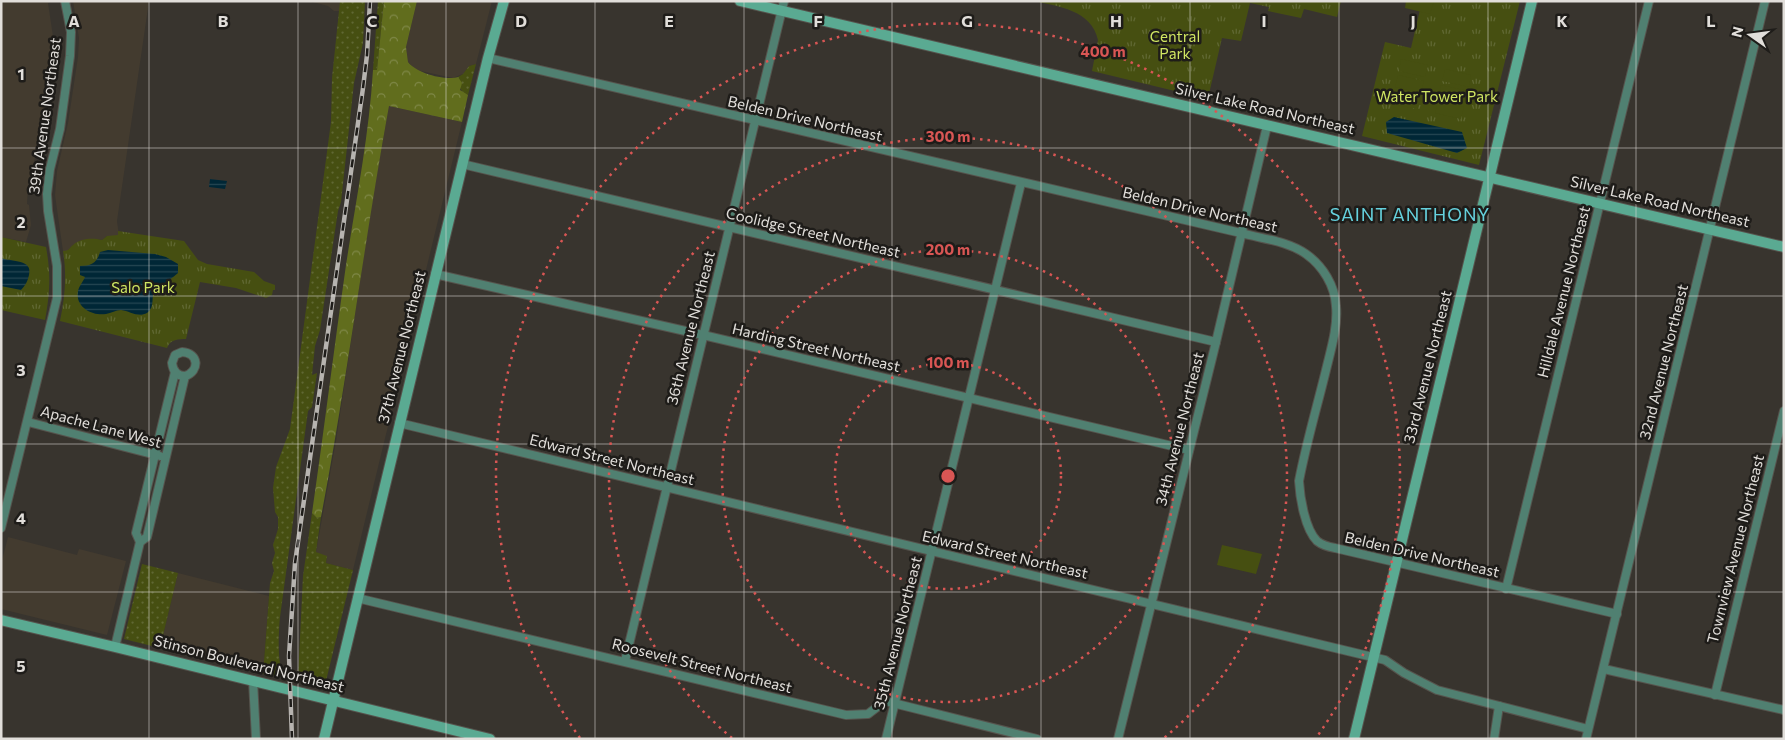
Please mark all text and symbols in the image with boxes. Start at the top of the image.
north arrow [1725,10,1775,60]
text: A [68,11,80,30]
text: B [218,11,229,30]
text: C [367,11,378,30]
text: D [515,11,527,30]
text: E [664,11,674,30]
text: F [813,11,823,30]
text: G [961,11,973,30]
text: H [1110,11,1122,30]
text: I [1261,11,1267,30]
text: J [1410,11,1416,30]
text: K [1556,11,1568,30]
text: L [1706,11,1716,30]
text: N [1727,25,1746,39]
park label: Central Park [1150,27,1200,62]
street label: 39th Avenue Northeast [24,36,64,195]
text: 400 m [1080,42,1126,60]
text: 1 [17,64,25,83]
street label: Silver Lake Road Northeast [1174,79,1357,137]
park label: Water Tower Park [1376,87,1498,105]
street label: Belden Drive Northeast [726,91,884,145]
text: 300 m [926,127,970,145]
street label: Silver Lake Road Northeast [1569,172,1752,230]
street label: Belden Drive Northeast [1121,182,1279,236]
street label: Coolidge Street Northeast [724,203,902,261]
district label: SAINT ANTHONY [1330,203,1490,225]
street label: Hilldale Avenue Northeast [1533,204,1593,380]
text: 2 [16,212,26,231]
text: 200 m [926,240,970,258]
street label: 36th Avenue Northeast [662,249,718,407]
street label: 37th Avenue Northeast [373,269,429,425]
park label: Salo Park [111,278,175,296]
street label: 32nd Avenue Northeast [1635,282,1691,441]
street label: 33rd Avenue Northeast [1399,288,1455,445]
street label: Harding Street Northeast [730,319,902,375]
street label: 34th Avenue Northeast [1151,350,1207,507]
text: 100 m [927,353,969,371]
text: 3 [16,360,26,379]
street label: Apache Lane West [39,401,164,451]
street label: Edward Street Northeast [528,430,697,488]
street label: Townview Avenue Northeast [1703,452,1767,645]
centre of rings [939,467,957,485]
text: 4 [16,508,26,527]
street label: Edward Street Northeast [921,526,1090,582]
street label: Belden Drive Northeast [1343,527,1501,581]
street label: 35th Avenue Northeast [869,554,925,711]
street label: Stinson Boulevard Northeast [152,631,346,695]
street label: Roosevelt Street Northeast [610,634,794,696]
text: 5 [16,656,26,675]

